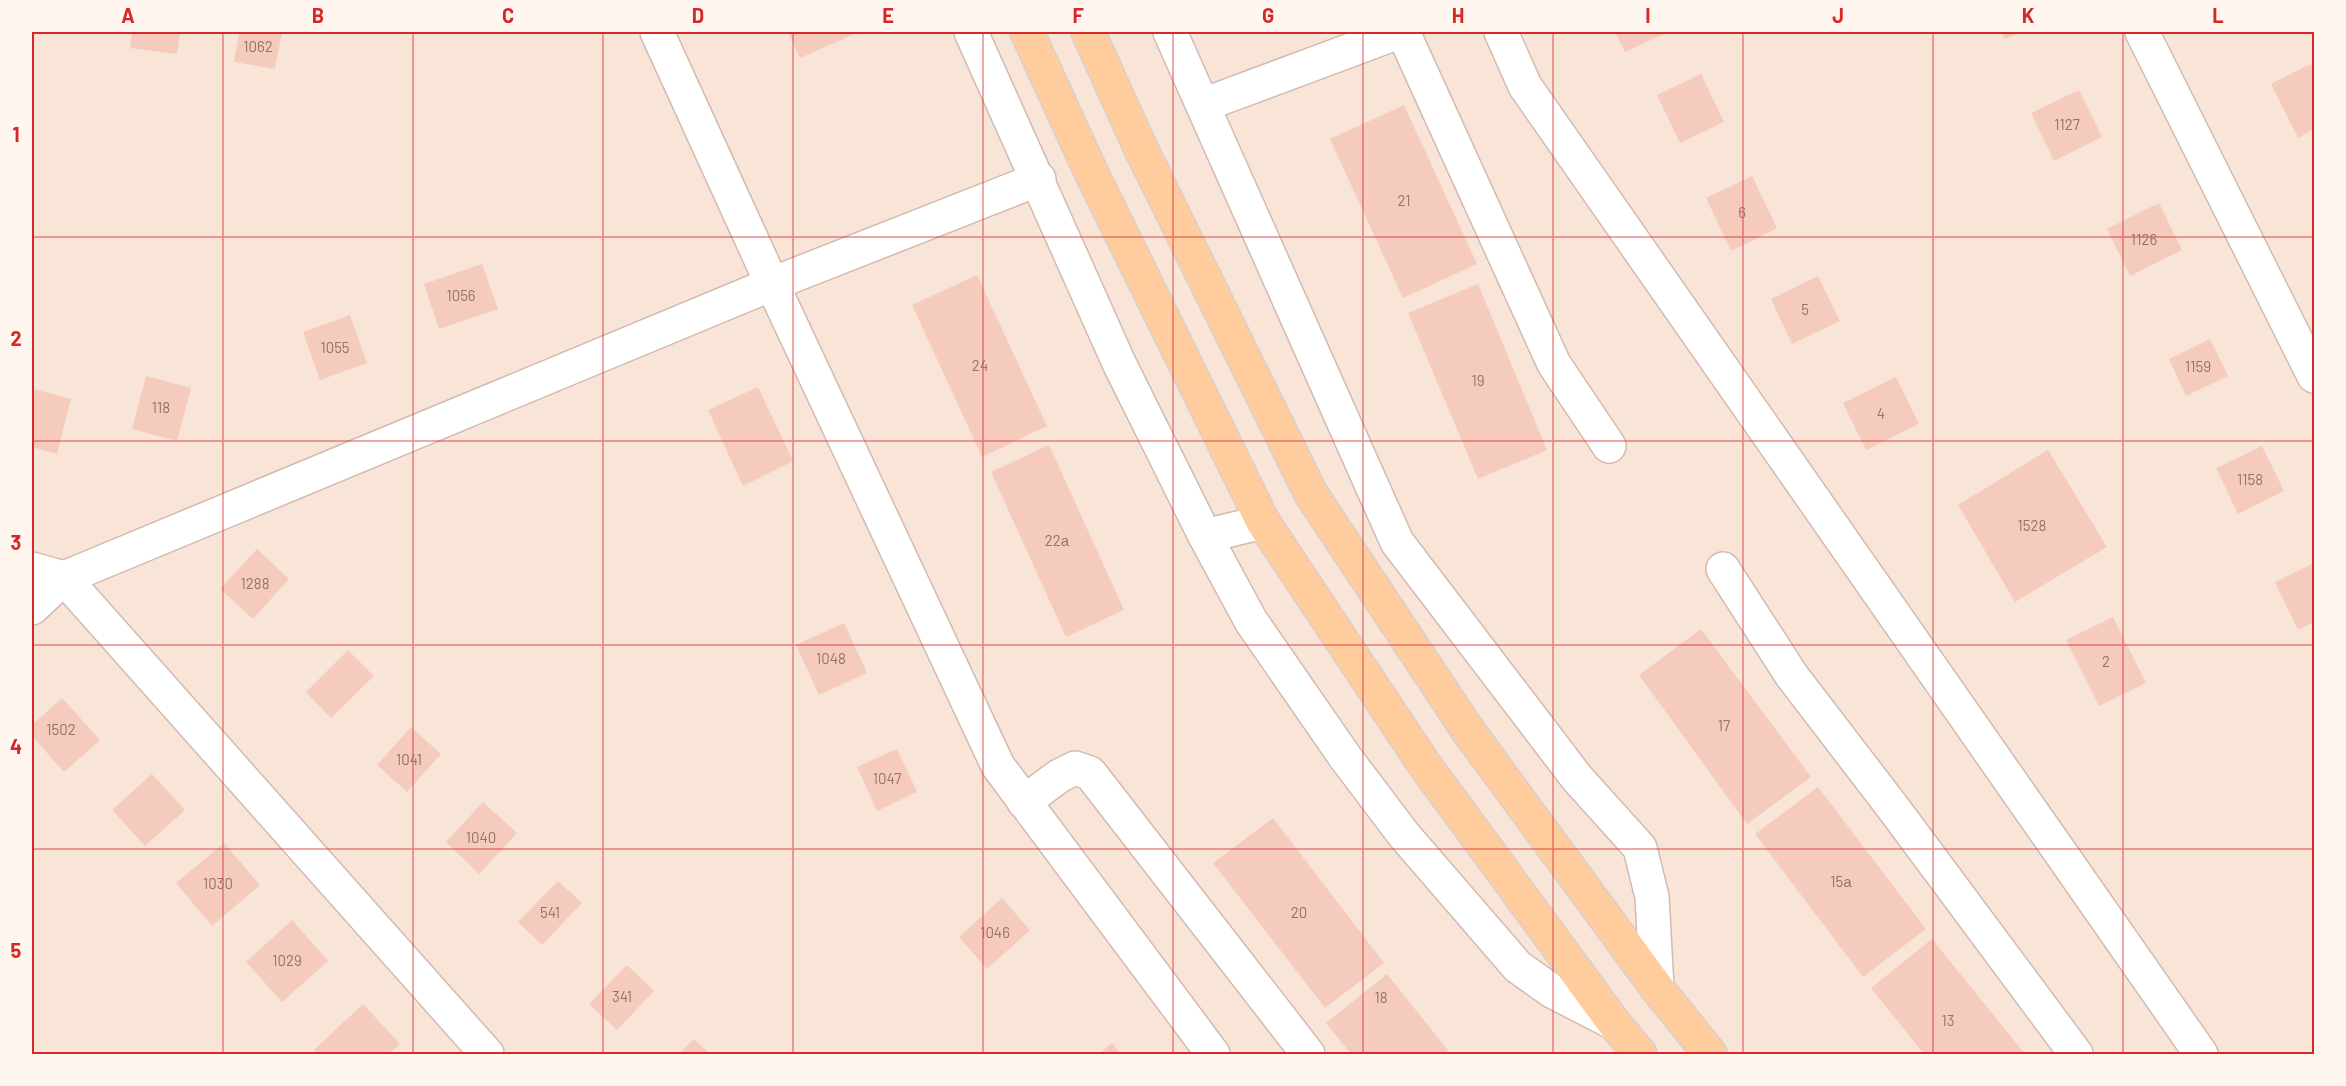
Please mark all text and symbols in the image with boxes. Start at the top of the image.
text: A [121,3,135,27]
text: B [312,3,324,27]
text: C [502,3,514,27]
text: D [692,3,704,27]
text: E [882,3,894,27]
text: F [1072,3,1084,27]
text: G [1262,3,1274,27]
text: H [1452,3,1464,27]
text: I [1645,3,1651,27]
text: J [1832,3,1844,27]
text: K [2022,3,2035,27]
text: L [2212,3,2224,27]
house number: 1062 [243,37,273,55]
house number: 1127 [2054,115,2080,133]
text: 1 [12,122,20,146]
house number: 21 [1397,191,1411,209]
house number: 6 [1738,203,1746,221]
house number: 1126 [2131,230,2157,248]
house number: 1056 [446,286,476,304]
house number: 5 [1801,300,1809,318]
text: 2 [10,326,22,350]
house number: 1055 [320,338,350,356]
house number: 24 [972,356,988,374]
house number: 1159 [2185,357,2211,375]
house number: 19 [1471,371,1485,389]
house number: 118 [152,398,170,416]
house number: 4 [1877,404,1885,422]
house number: 1158 [2237,470,2263,488]
house number: 1528 [2018,516,2046,534]
text: 3 [11,530,21,554]
house number: 22а [1045,531,1070,549]
house number: 1288 [241,574,269,592]
house number: 1048 [816,649,846,667]
house number: 2 [2102,652,2110,670]
house number: 17 [1718,716,1730,734]
house number: 1502 [46,720,76,738]
text: 4 [10,734,22,758]
house number: 1041 [396,750,422,768]
house number: 1047 [873,769,901,787]
house number: 1040 [466,828,496,846]
house number: 15а [1830,872,1852,890]
house number: 1030 [203,874,233,892]
house number: 541 [540,903,560,921]
house number: 20 [1291,903,1307,921]
house number: 1046 [980,923,1010,941]
text: 5 [11,938,22,962]
house number: 1029 [272,951,302,969]
house number: 341 [612,987,632,1005]
house number: 18 [1374,988,1388,1006]
house number: 13 [1942,1011,1954,1029]

